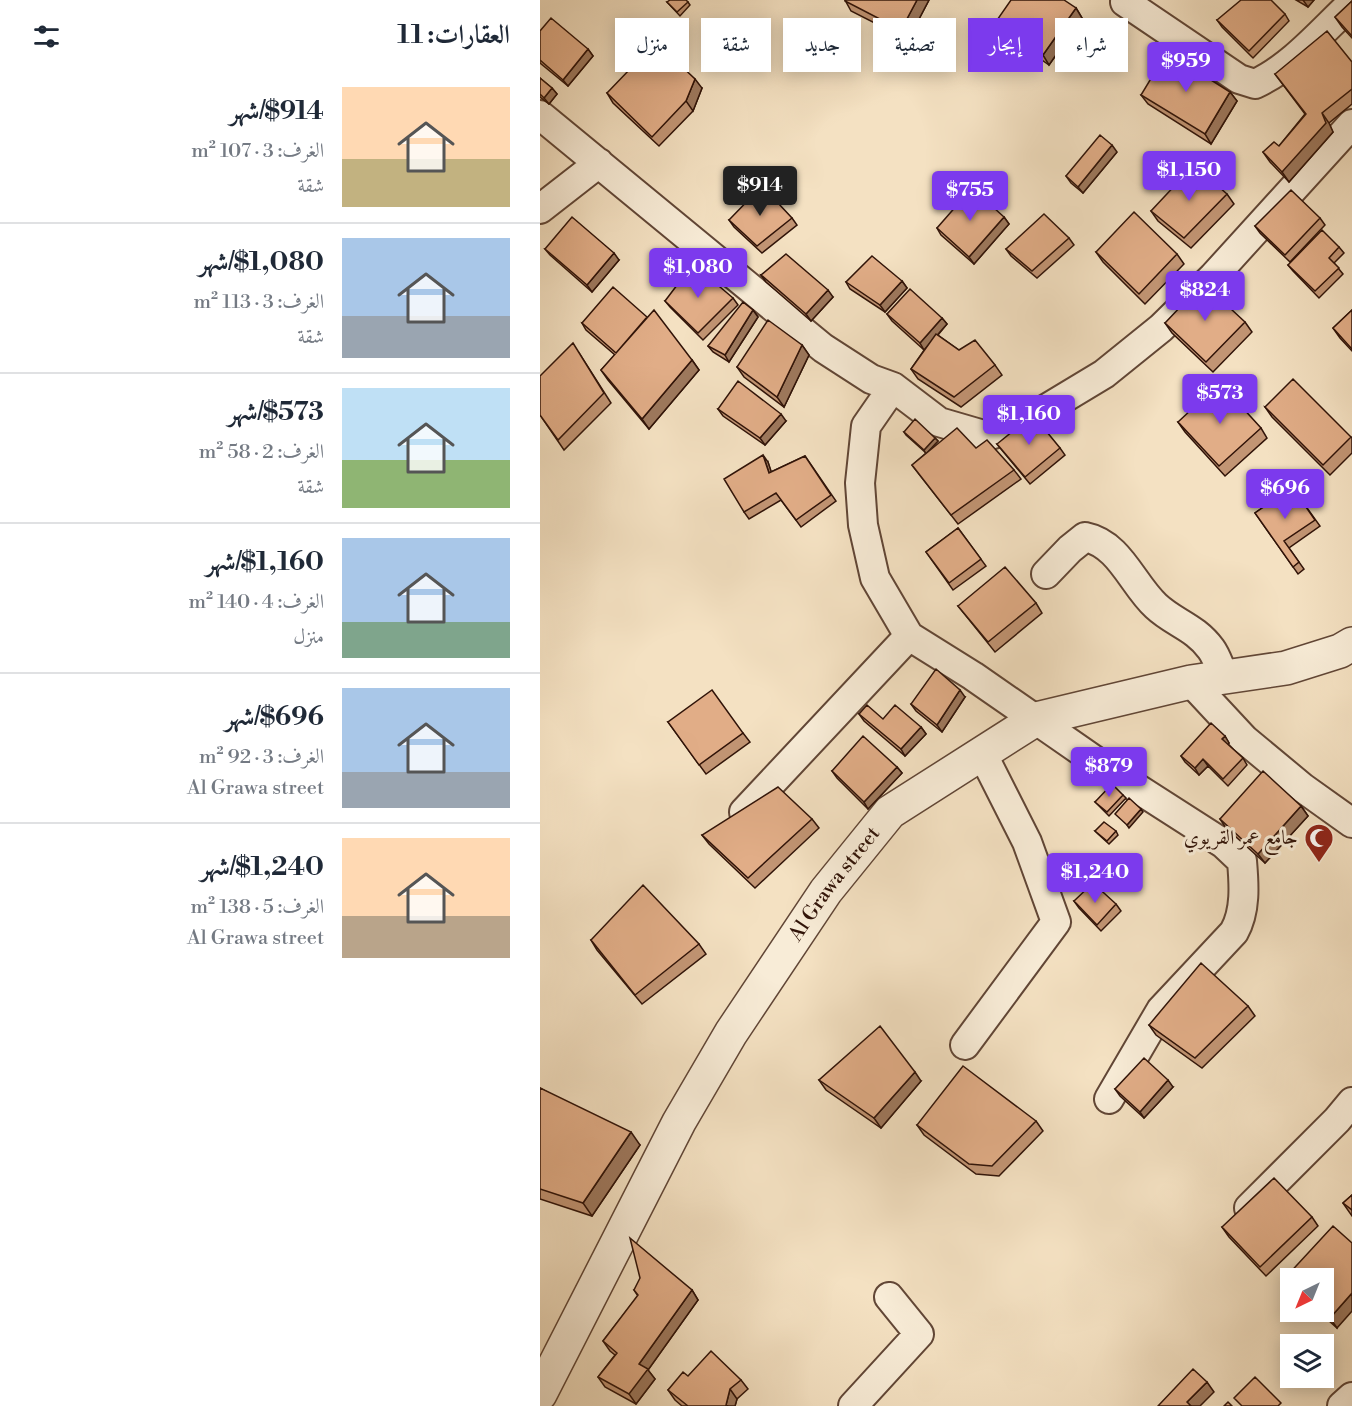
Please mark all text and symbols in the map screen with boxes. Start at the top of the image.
chip: منزل [615,18,689,72]
chip: شقة [701,18,771,72]
chip: جديد [783,18,861,72]
chip: تصفية [873,18,956,72]
chip: إيجار [968,18,1043,72]
chip: شراء [1055,18,1128,72]
text: العقارات: 11 [397,19,510,51]
icon: filters [30,20,63,53]
pin: $959 [1150,42,1222,93]
text: $959 [1161,49,1211,74]
text: $914/شهر [230,95,324,127]
icon: home [390,111,462,183]
text: الغرف: 3 · 107 m² [191,139,324,164]
pin: $1,150 [1140,151,1238,202]
text: $1,150 [1157,158,1221,183]
pin: $914 [724,166,796,217]
pin: $755 [934,171,1006,222]
text: $914 [737,173,783,198]
text: شقة [298,174,324,199]
text: $755 [946,178,994,203]
text: $1,080/شهر [199,246,324,278]
pin: $1,080 [649,248,747,299]
text: $1,080 [663,255,733,280]
icon: home [390,262,462,334]
pin: $824 [1169,271,1241,322]
text: $824 [1180,278,1230,303]
text: الغرف: 3 · 113 m² [193,290,324,315]
text: شقة [298,325,324,350]
pin: $573 [1184,374,1256,425]
text: $573 [1196,381,1244,406]
pin: $1,160 [980,395,1078,446]
text: $573/شهر [228,396,324,428]
text: $1,160 [997,402,1061,427]
icon: home [390,412,462,484]
text: الغرف: 2 · 58 m² [199,440,324,465]
pin: $696 [1249,469,1321,520]
text: شقة [298,475,324,500]
text: $696 [1260,476,1310,501]
text: $1,160/شهر [206,546,324,578]
icon: home [390,562,462,634]
text: الغرف: 4 · 140 m² [189,590,324,615]
text: منزل [293,625,324,650]
text: $696/شهر [225,701,324,733]
icon: home [390,712,462,784]
text: الغرف: 3 · 92 m² [199,745,324,770]
pin: $879 [1073,747,1145,798]
text: $879 [1085,754,1133,779]
text: Al Grawa street [187,776,324,801]
street label: Al Grawa street [783,822,886,947]
mosque icon: جامع عمر القريوي [1303,822,1335,864]
place label: جامع عمر القريوي [1184,826,1298,855]
text: $1,240/شهر [200,851,324,883]
pin: $1,240 [1046,853,1144,904]
text: $1,240 [1061,860,1129,885]
icon: home [390,862,462,934]
text: الغرف: 5 · 138 m² [191,895,324,920]
text: Al Grawa street [187,926,324,951]
north arrow [1280,1268,1334,1322]
map controls [1280,1268,1334,1388]
button: layers [1280,1334,1334,1388]

